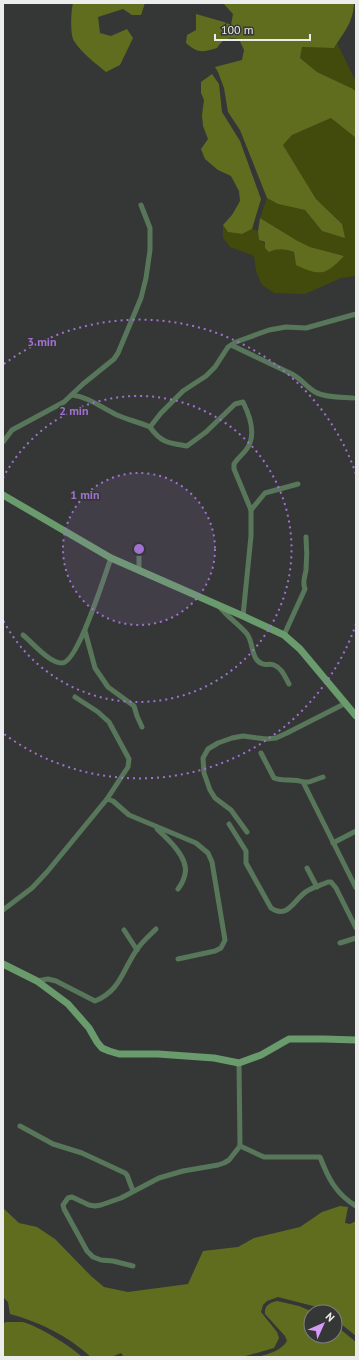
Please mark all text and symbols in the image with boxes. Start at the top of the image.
scale bar [215,16,310,42]
text: 100 m [221,22,254,37]
text: 3 min [27,334,57,349]
text: 2 min [59,403,89,418]
text: 1 min [70,487,100,502]
centre of rings [132,542,146,556]
north arrow [303,1304,343,1344]
text: N [323,1309,338,1324]

